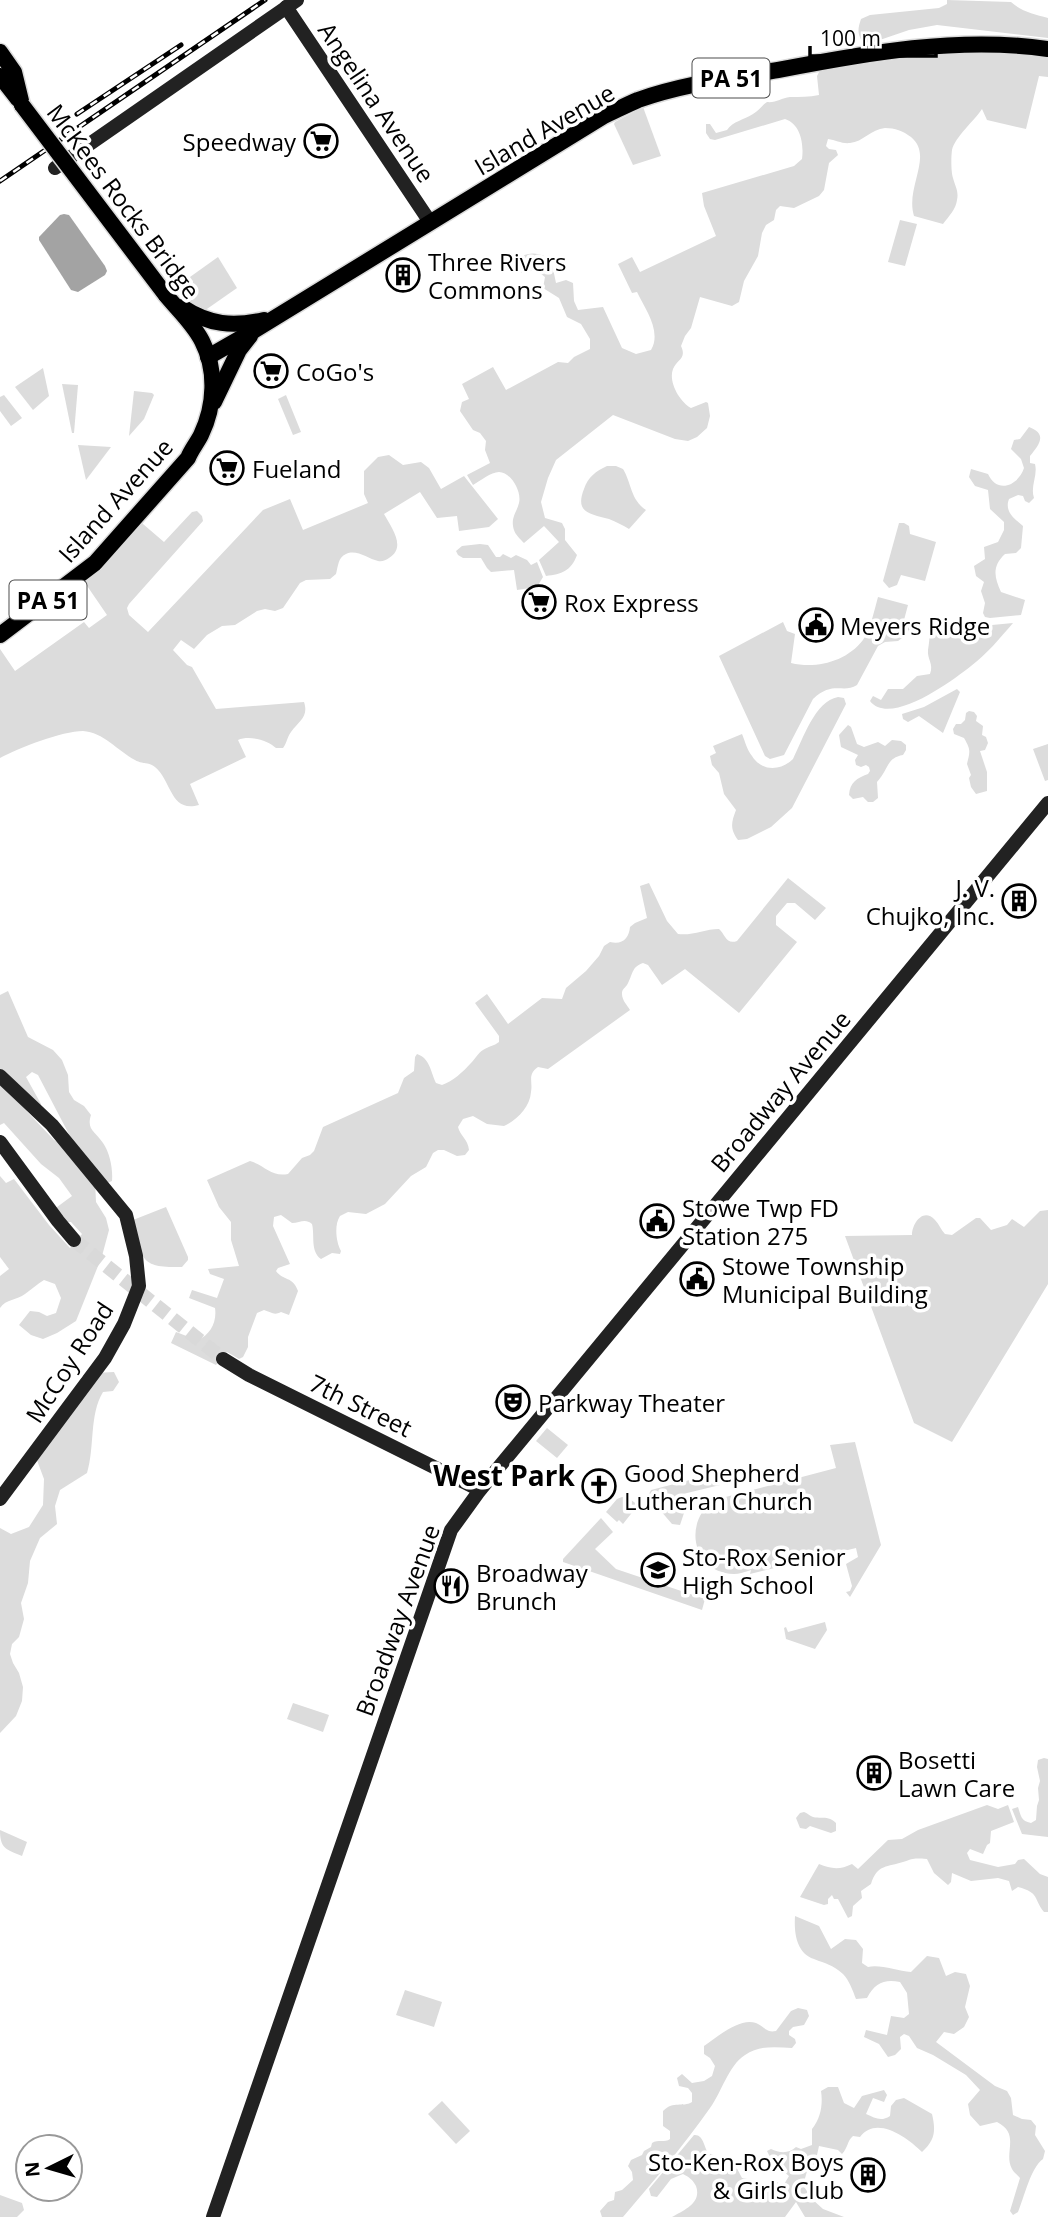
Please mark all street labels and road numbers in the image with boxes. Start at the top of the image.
street label: Angelina Avenue [311,16,443,188]
road number: PA 51 [692,58,770,97]
street label: Island Avenue [468,76,620,182]
street label: McKees Rocks Bridge [40,97,208,305]
street label: Island Avenue [50,431,180,569]
road number: PA 51 [9,580,86,620]
street label: Broadway Avenue [703,1003,857,1179]
street label: McCoy Road [18,1295,120,1429]
street label: 7th Street [304,1366,418,1444]
street label: Broadway Avenue [347,1520,447,1720]

